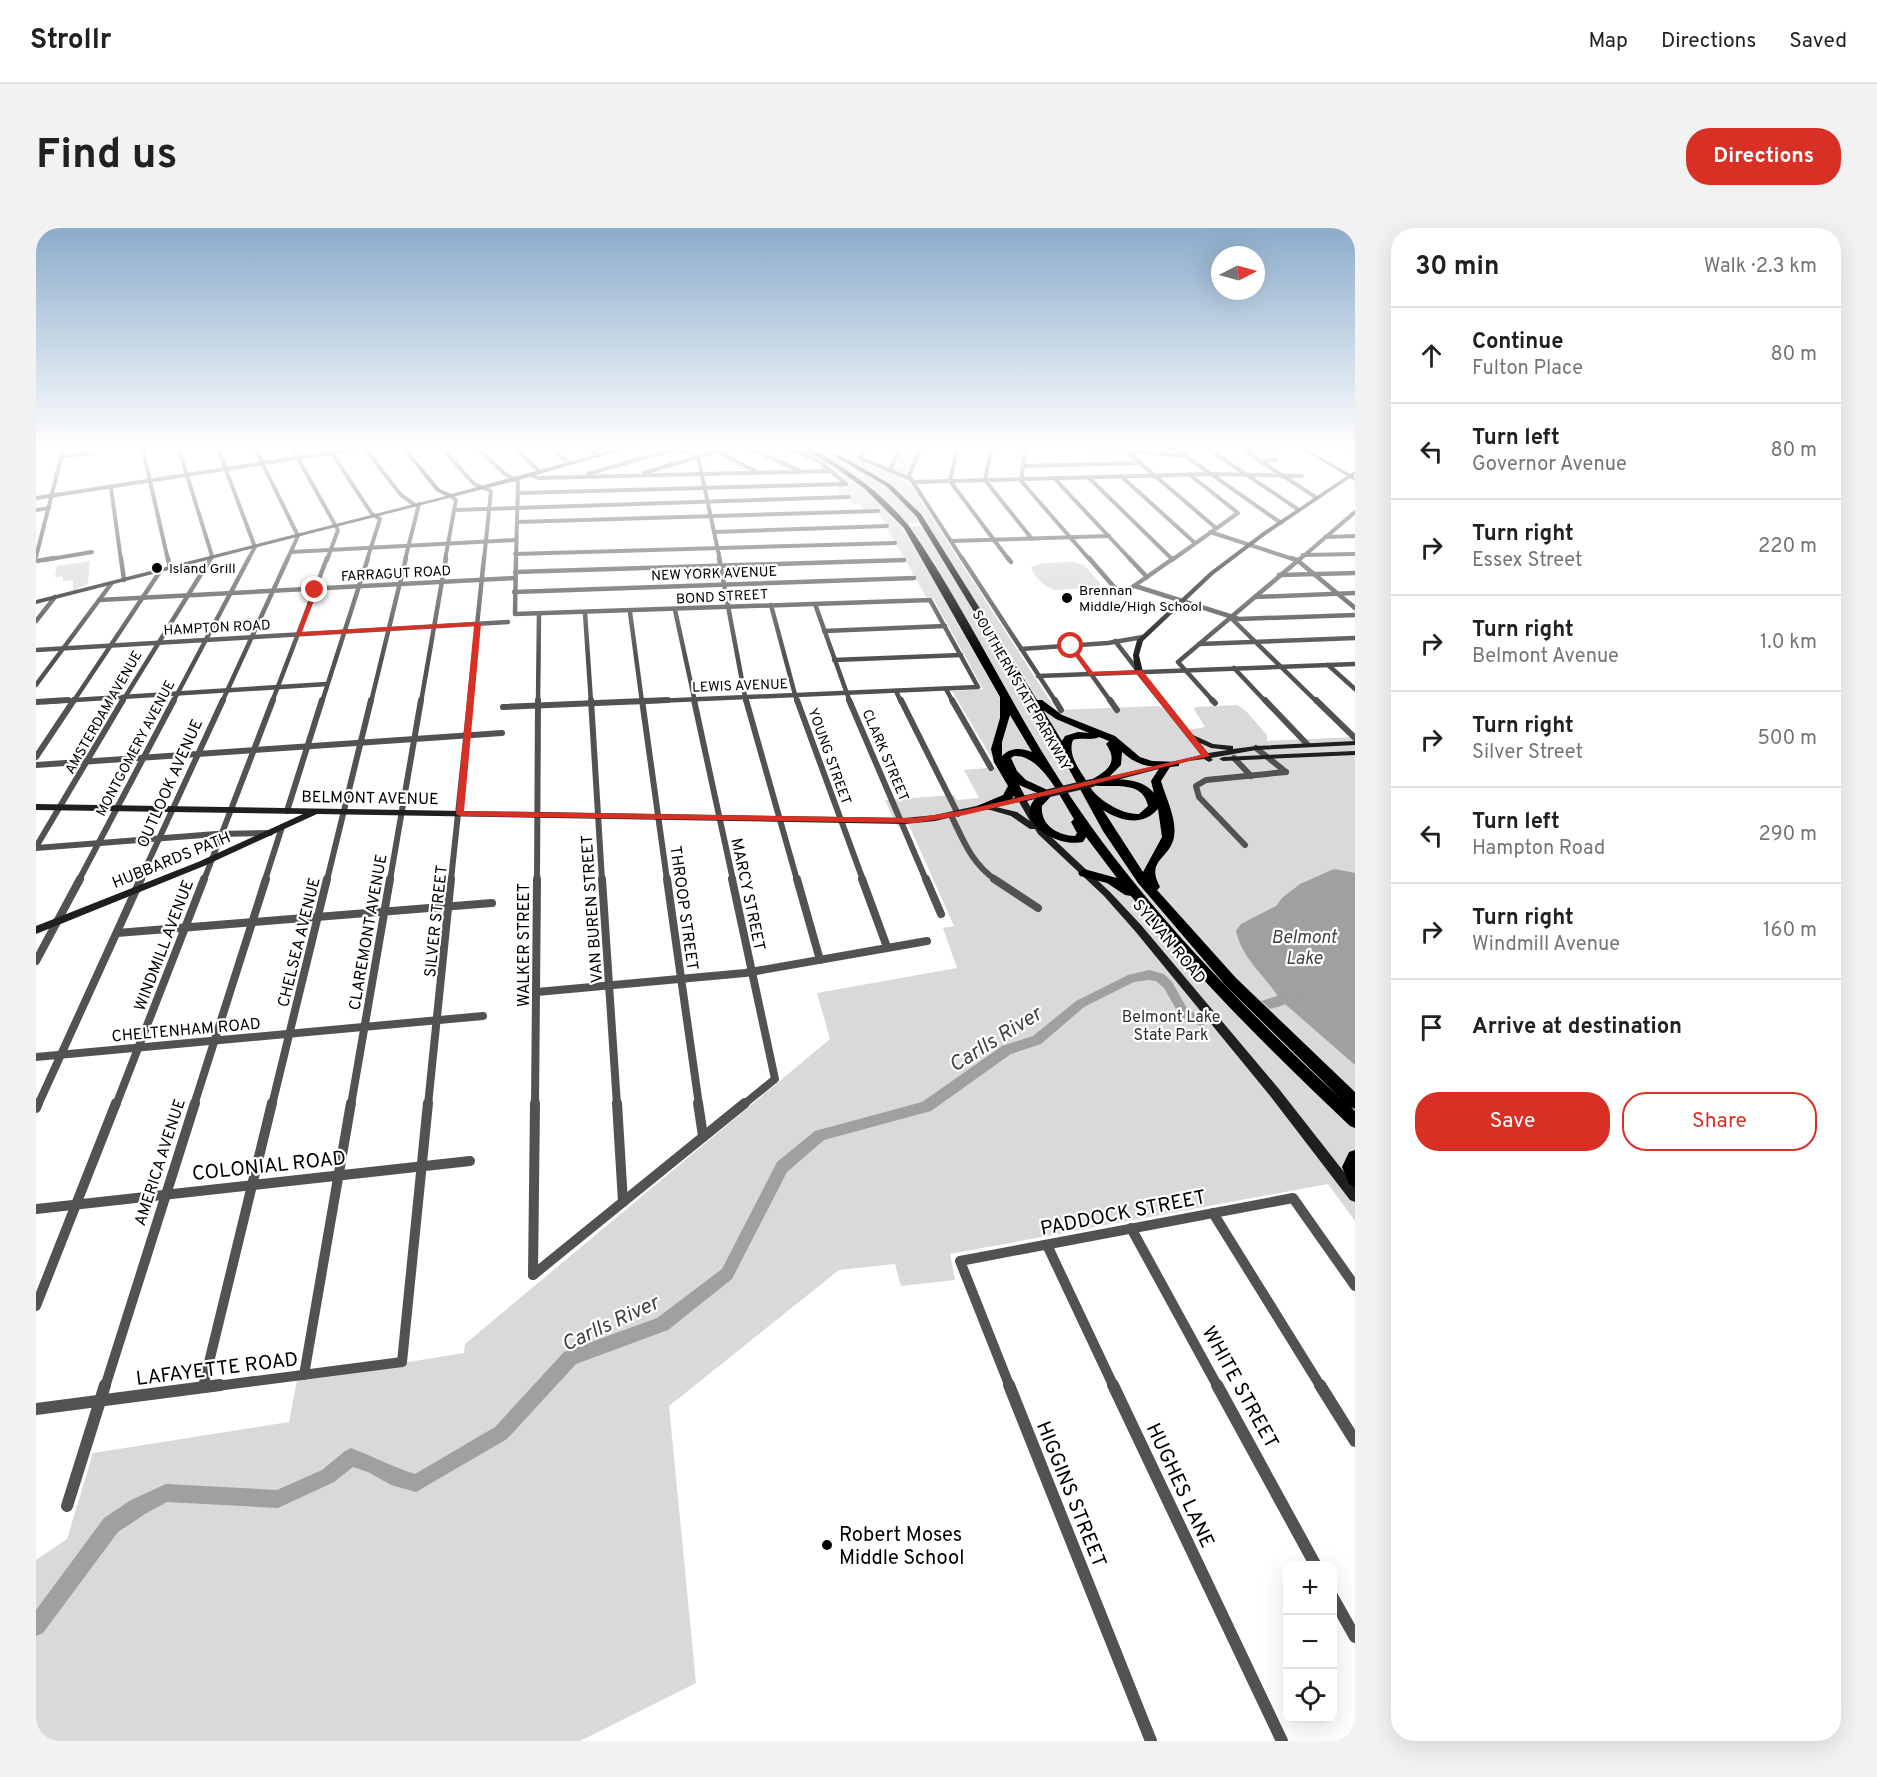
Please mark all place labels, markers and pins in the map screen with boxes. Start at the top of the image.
marker: Island Grill [150,561,164,575]
place label: Island Grill [169,561,236,578]
place label: Brennan Middle/High School [1079,583,1202,616]
marker: Brennan Middle/High School [1060,591,1074,605]
place label: Robert Moses Middle School [839,1523,964,1572]
marker: Robert Moses Middle School [820,1538,834,1552]

